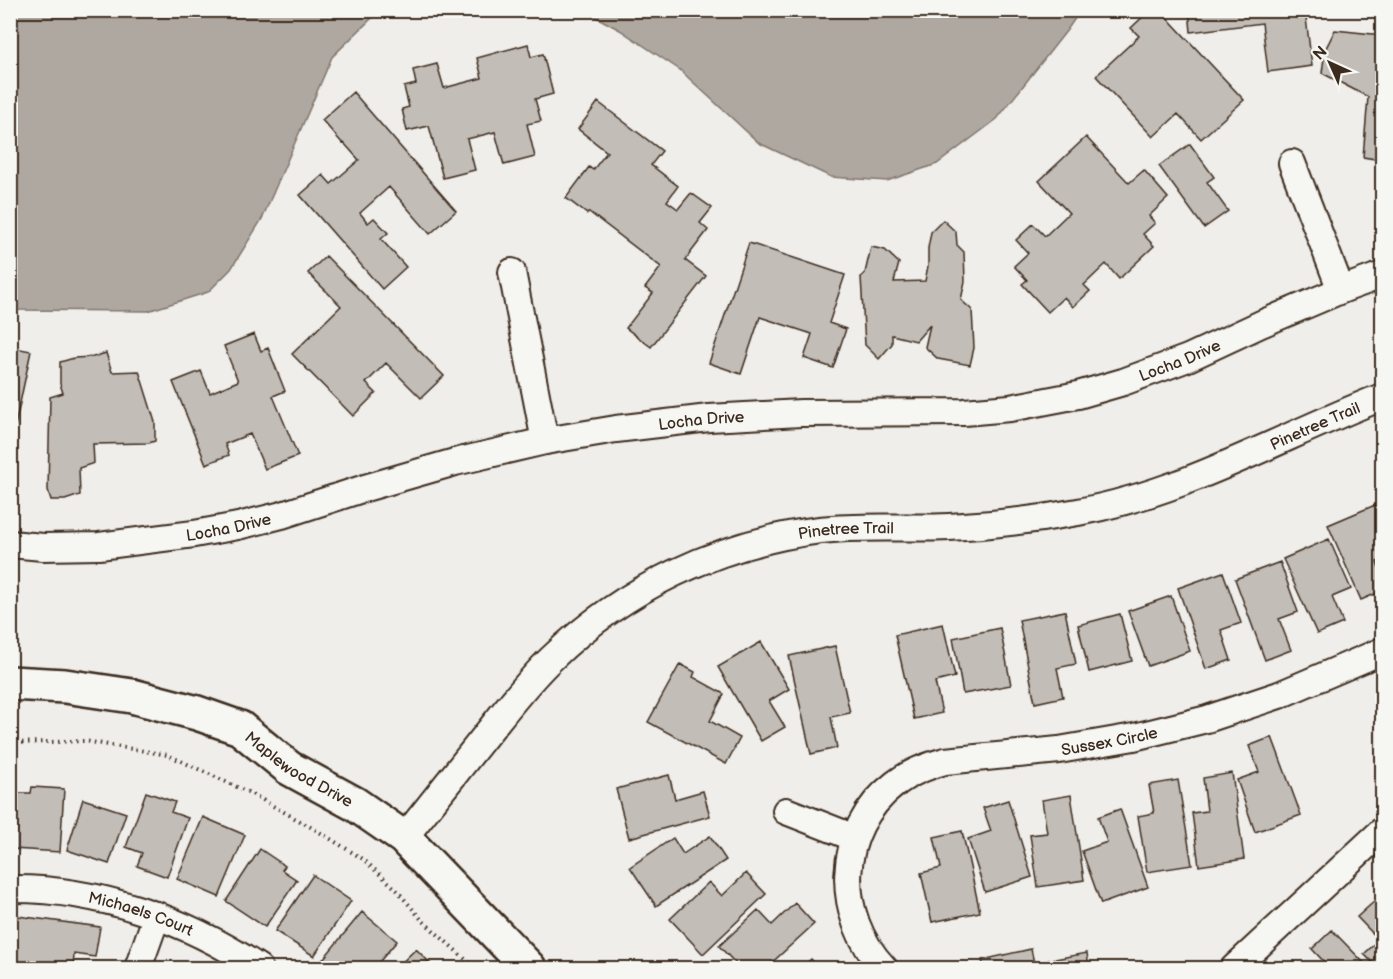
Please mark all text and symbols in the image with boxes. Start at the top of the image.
north arrow [1300,33,1360,93]
text: N [1309,42,1331,64]
street label: Locha Drive [1137,336,1224,386]
street label: Pinetree Trail [1268,399,1363,455]
street label: Locha Drive [657,408,745,435]
street label: Locha Drive [185,510,274,546]
street label: Pinetree Trail [797,519,894,544]
street label: Sussex Circle [1060,723,1160,760]
street label: Maplewood Drive [241,728,356,812]
street label: Michaels Court [86,889,196,941]

